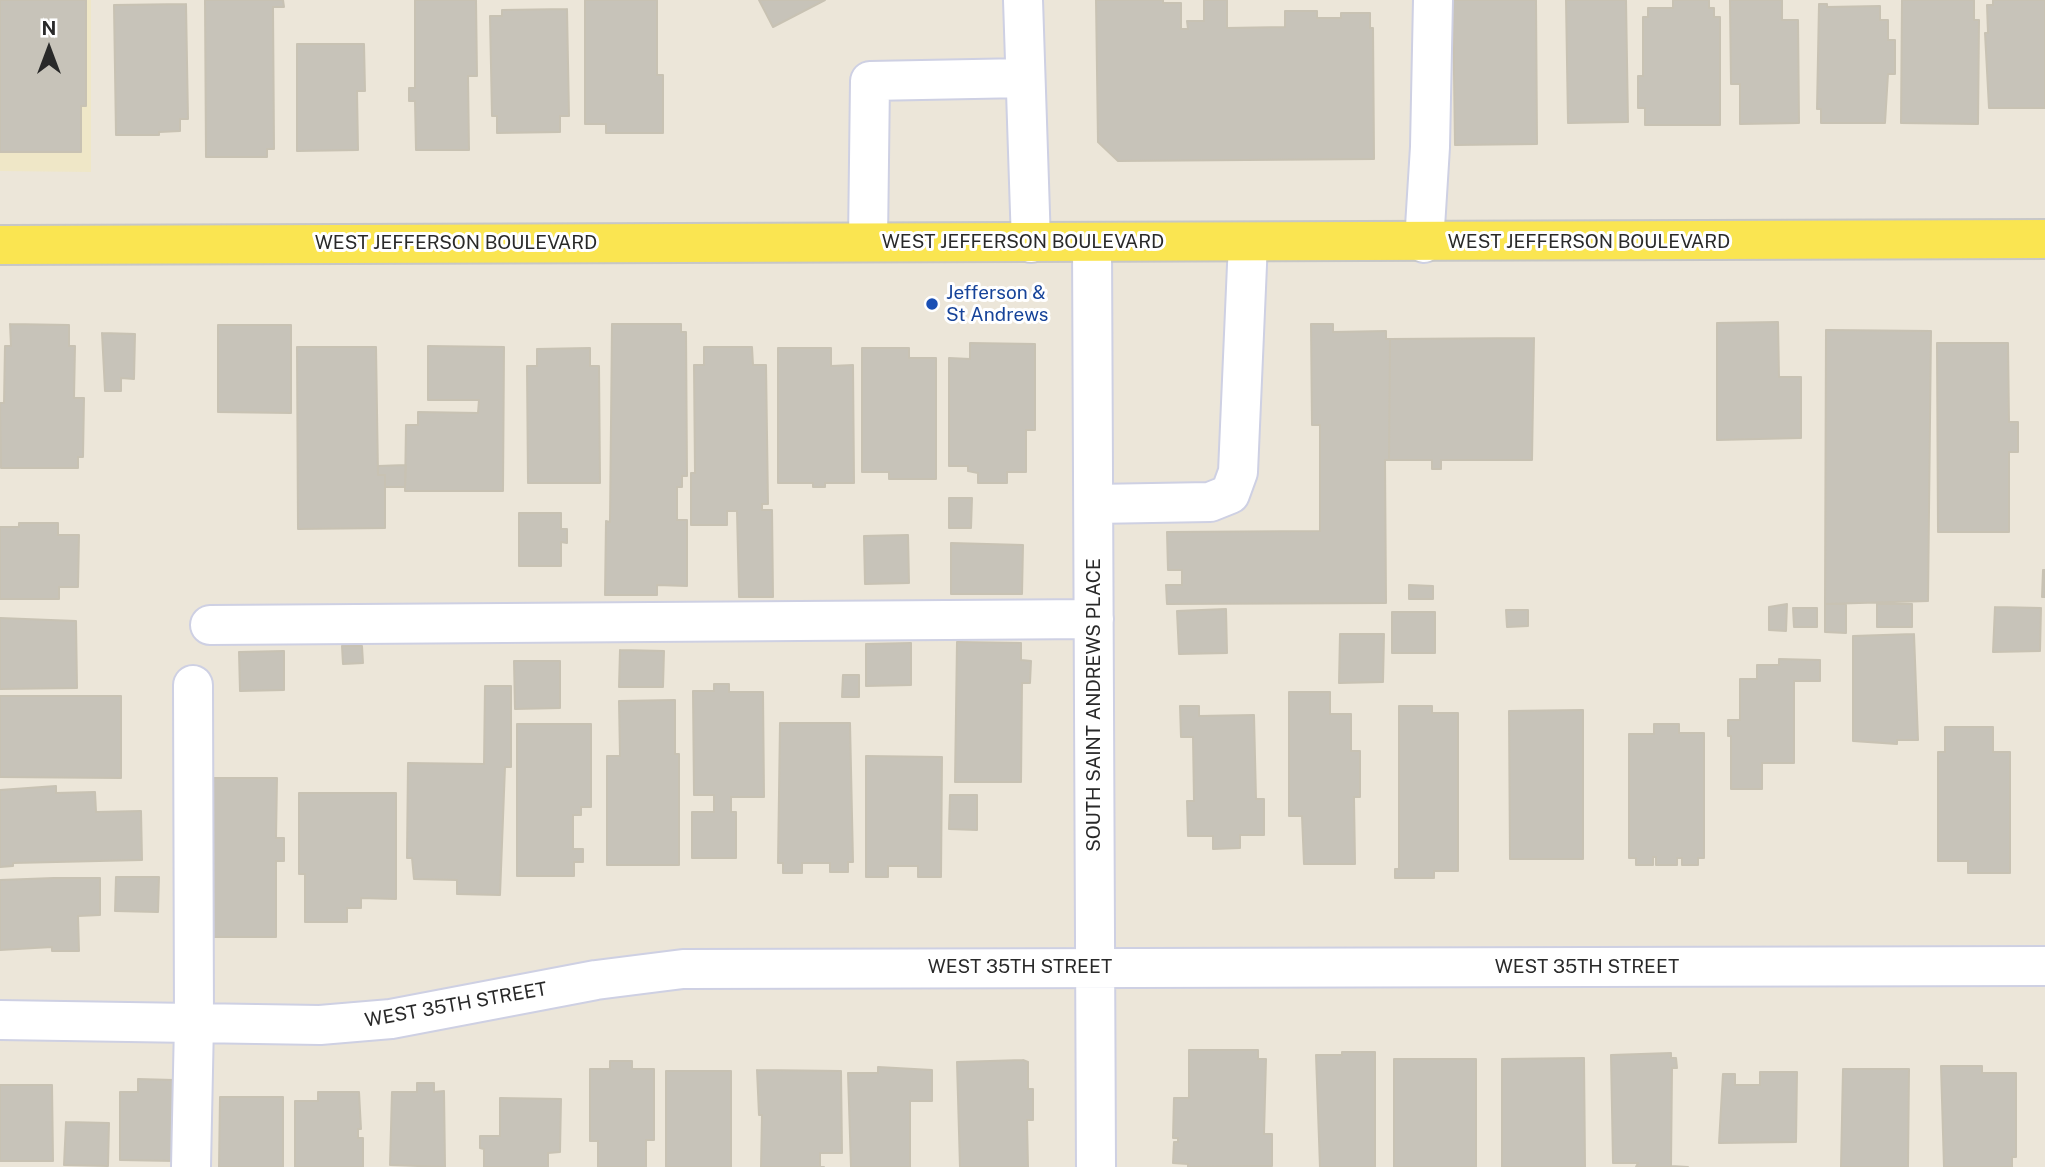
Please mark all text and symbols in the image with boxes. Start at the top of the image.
north arrow [14,14,84,84]
text: N [42,17,56,39]
street label: WEST JEFFERSON BOULEVARD [882,231,1164,253]
street label: WEST JEFFERSON BOULEVARD [1448,231,1730,253]
street label: WEST JEFFERSON BOULEVARD [315,232,597,254]
place label: Jefferson & St Andrews [946,282,1048,326]
marker: Jefferson & St Andrews [924,296,940,312]
street label: SOUTH SAINT ANDREWS PLACE [1083,558,1105,852]
street label: WEST 35TH STREET [928,956,1112,978]
street label: WEST 35TH STREET [1495,956,1679,978]
street label: WEST 35TH STREET [363,978,549,1032]

